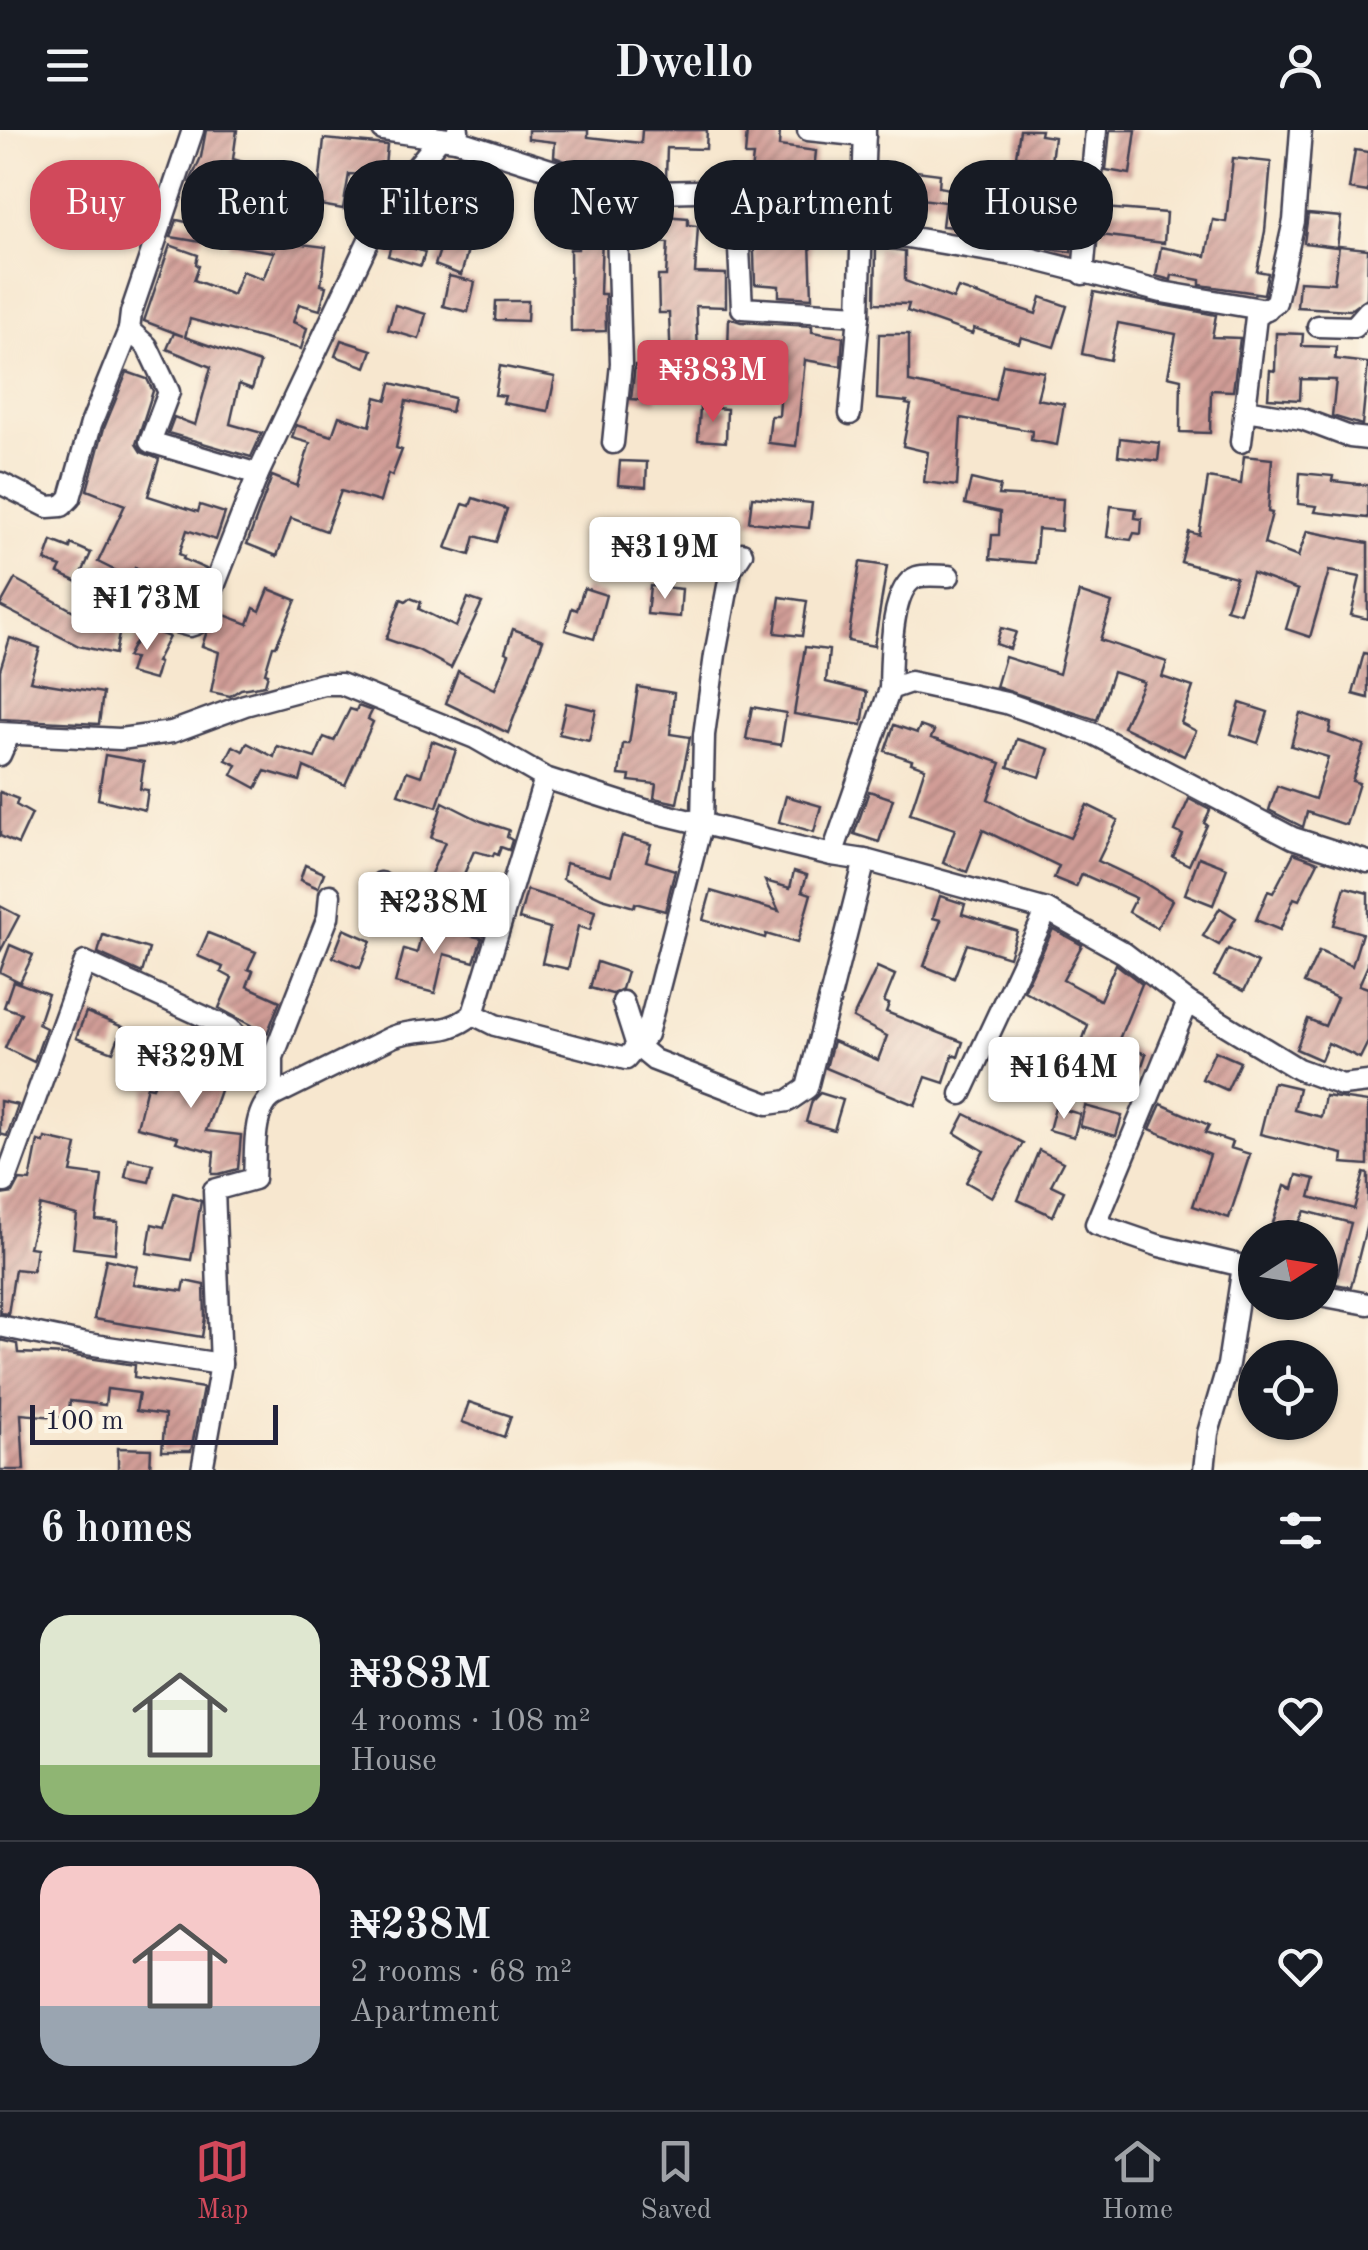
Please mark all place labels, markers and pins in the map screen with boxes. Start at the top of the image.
pin: ₦383M [643,340,783,425]
pin: ₦319M [595,517,735,602]
pin: ₦173M [77,568,217,653]
pin: ₦238M [364,872,504,957]
pin: ₦329M [121,1026,261,1111]
pin: ₦164M [994,1037,1134,1122]

